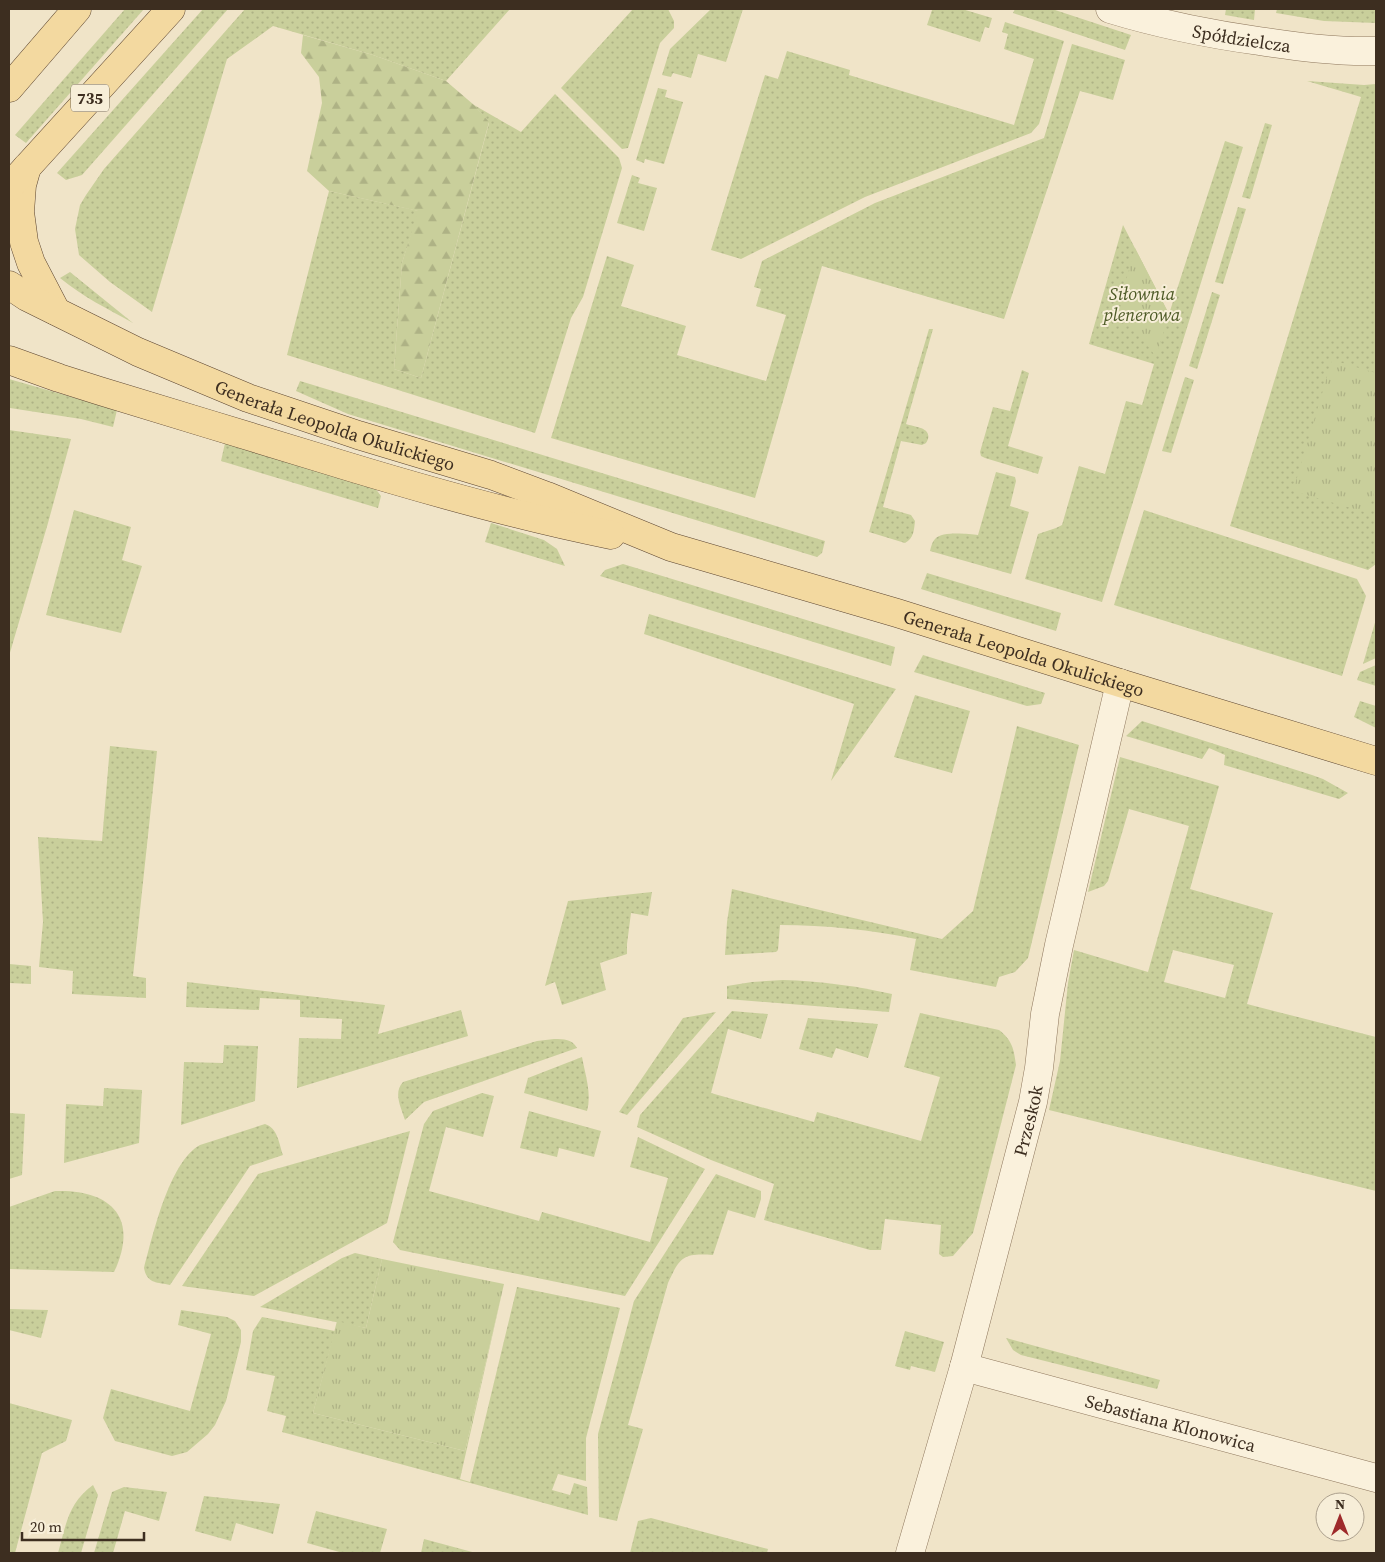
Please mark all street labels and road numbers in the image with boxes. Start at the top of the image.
street label: Spółdzielcza [1190,18,1293,58]
road number: 735 [71,85,109,112]
street label: Generała Leopolda Okulickiego [211,373,458,476]
street label: Generała Leopolda Okulickiego [900,603,1148,702]
street label: Przeskok [1007,1083,1048,1159]
street label: Sebastiana Klonowica [1083,1388,1259,1458]

